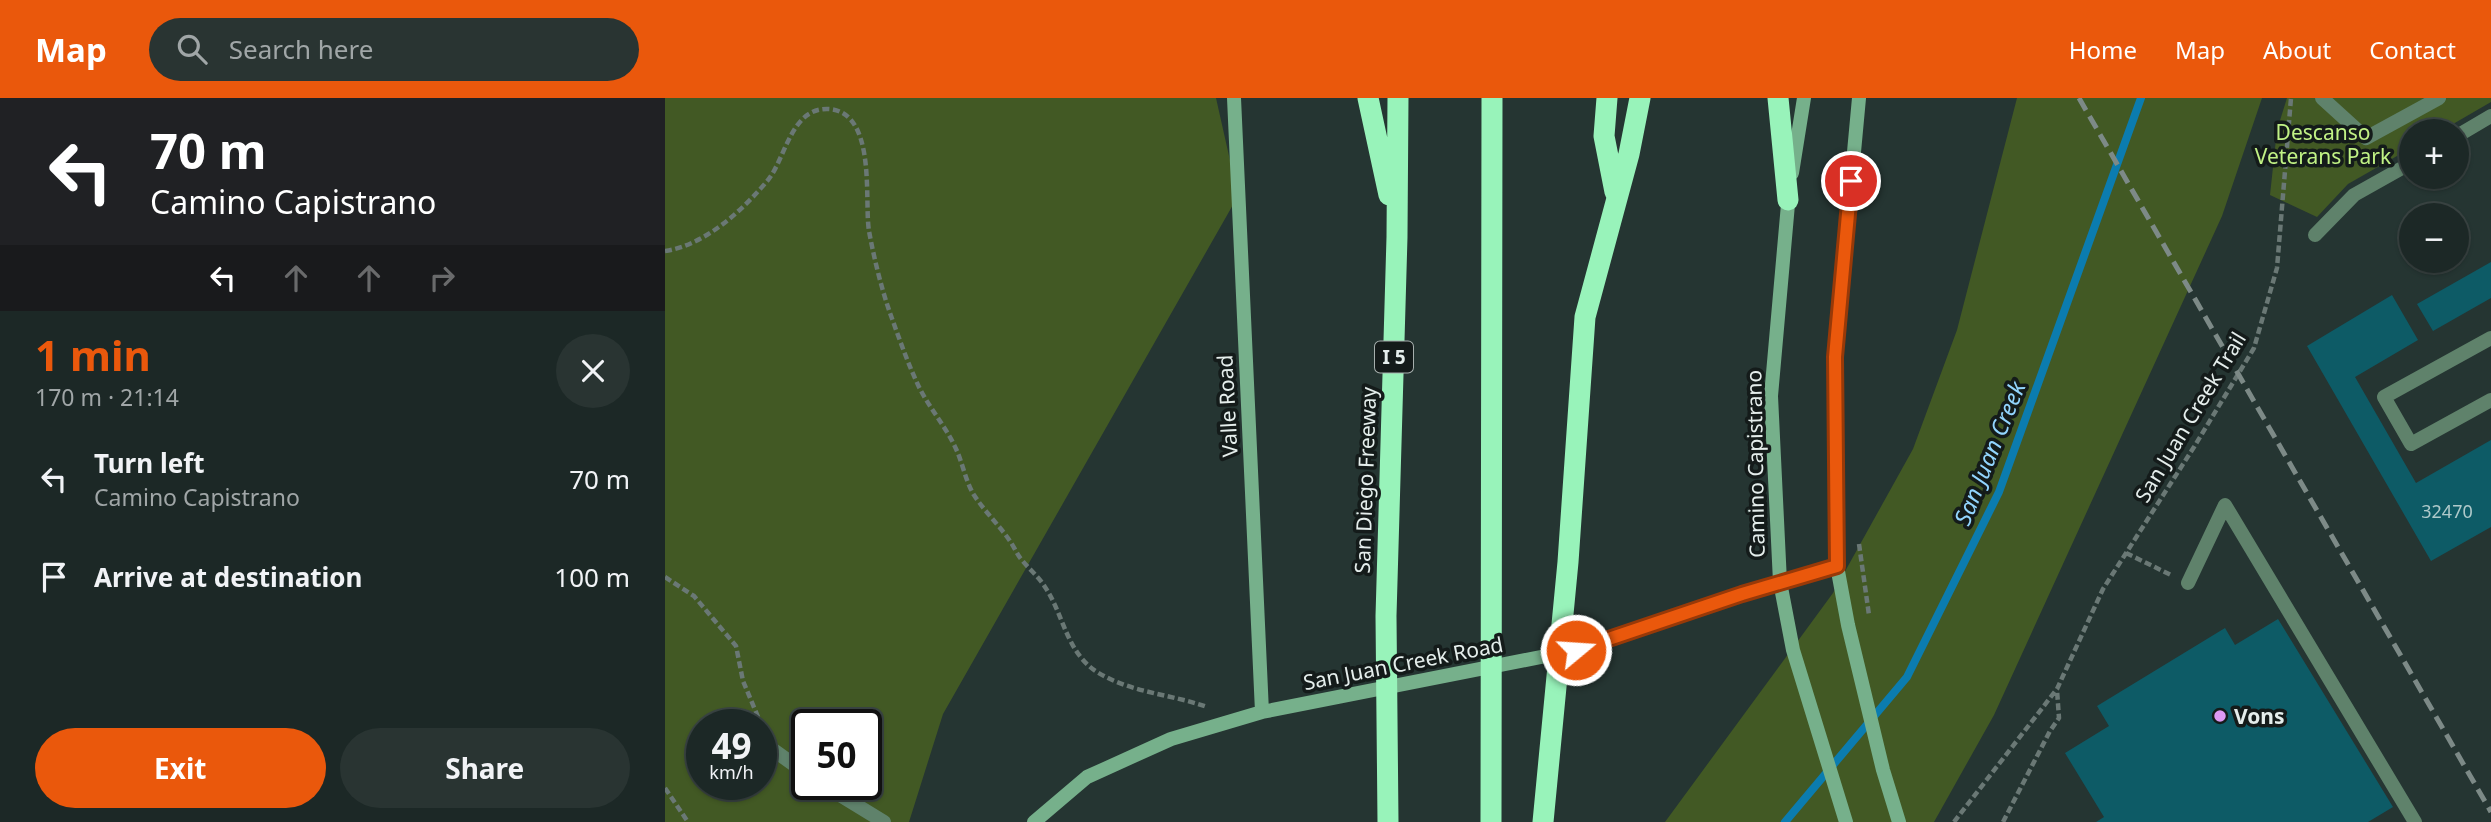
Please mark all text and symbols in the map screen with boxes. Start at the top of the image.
search box [149,18,639,81]
text: Map [35,27,107,72]
icon: search [173,30,211,68]
text: Search here [229,31,373,67]
text: Home [2069,33,2137,66]
text: Map [2175,33,2225,66]
text: About [2263,33,2331,66]
text: Contact [2369,33,2456,66]
text: 70 m [150,117,267,183]
park label: Descanso Veterans Park [2255,118,2392,170]
map controls [2399,119,2469,273]
button: + [2399,119,2469,189]
icon: left [35,126,126,217]
pin [1821,151,1881,211]
icon: arrive [1832,162,1870,200]
text: Camino Capistrano [150,180,436,223]
button: − [2399,203,2469,273]
icon: left [204,259,242,297]
icon: ahead [277,259,315,297]
icon: ahead [350,259,388,297]
icon: right [423,259,461,297]
text: 1 min [35,326,151,383]
street label: San Juan Creek Trail [2128,327,2252,507]
button: close [556,334,630,408]
road number: I 5 [1375,342,1413,372]
street label: Valle Road [1210,354,1244,458]
street label: Camino Capistrano [1739,370,1771,558]
water label: San Juan Creek [1946,375,2033,530]
text: 170 m · 21:14 [35,381,179,413]
street label: San Diego Freeway [1348,386,1382,574]
text: Turn left [94,445,205,481]
icon: left [35,460,73,498]
text: 70 m [569,461,630,497]
text: Camino Capistrano [94,481,300,513]
house number: 32470 [2421,499,2473,523]
icon: arrive [35,558,73,596]
text: Arrive at destination [94,559,363,595]
text: 100 m [554,559,630,595]
position arrow [1539,613,1613,687]
street label: San Juan Creek Road [1301,630,1505,696]
place label: Vons [2234,702,2285,730]
marker: Vons [2212,708,2228,724]
speed limit sign: 50 [791,709,882,800]
text: 49 [711,722,752,769]
button: Exit [35,728,326,808]
button: Share [340,728,630,808]
text: km/h [709,760,754,784]

